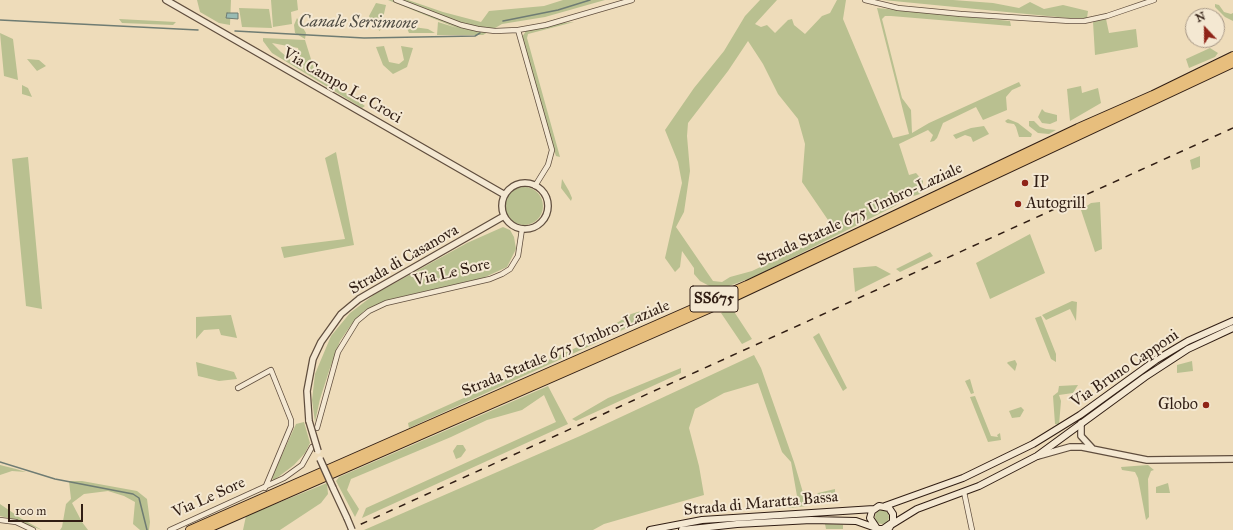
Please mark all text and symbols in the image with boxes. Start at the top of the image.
north arrow [1185,8,1225,48]
text: N [1194,10,1207,25]
water label: Canale Sersimone [298,12,418,34]
street label: Via Campo Le Croci [279,44,405,128]
street label: Strada Statale 675 Umbro-Laziale [754,159,966,271]
place label: IP [1033,173,1049,193]
marker: IP [1020,178,1030,188]
place label: Autogrill [1026,194,1085,214]
marker: Autogrill [1013,199,1023,209]
street label: Strada di Casanova [346,221,462,299]
street label: Via Le Sore [412,255,492,291]
road number: SS675 [690,286,738,312]
street label: Strada Statale 675 Umbro-Laziale [459,296,673,402]
street label: Via Bruno Capponi [1067,326,1183,412]
place label: Globo [1158,395,1198,415]
marker: Globo [1201,400,1211,410]
street label: Via Le Sore [170,473,248,523]
street label: Strada di Maratta Bassa [683,488,839,520]
scale bar [10,496,85,522]
text: 100 m [15,504,46,518]

